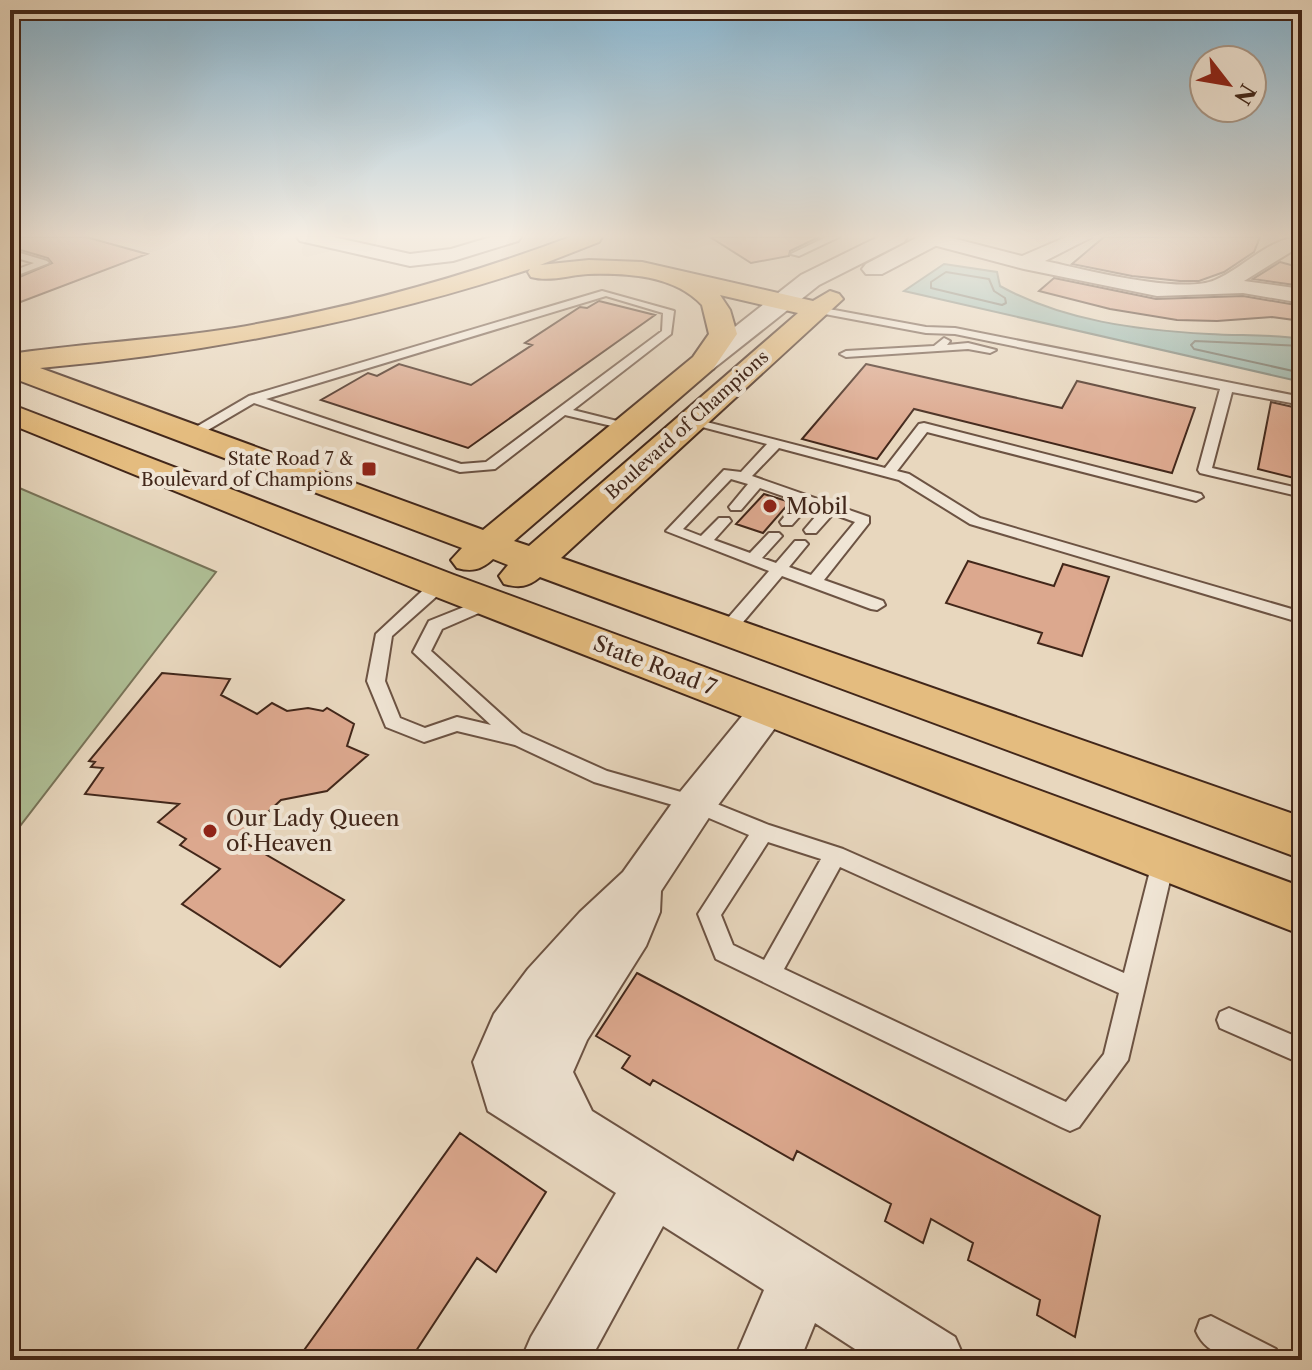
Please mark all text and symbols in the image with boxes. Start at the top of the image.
north arrow [1188,44,1268,124]
text: N [1228,79,1261,109]
street label: Boulevard of Champions [601,346,773,504]
place label: State Road 7 & Boulevard of Champions [141,448,353,491]
marker: State Road 7 & Boulevard of Champions [360,460,378,478]
place label: Mobil [786,493,848,520]
marker: Mobil [761,497,779,515]
street label: State Road 7 [589,630,720,701]
place label: Our Lady Queen of Heaven [226,805,400,857]
marker: Our Lady Queen of Heaven [201,822,219,840]

